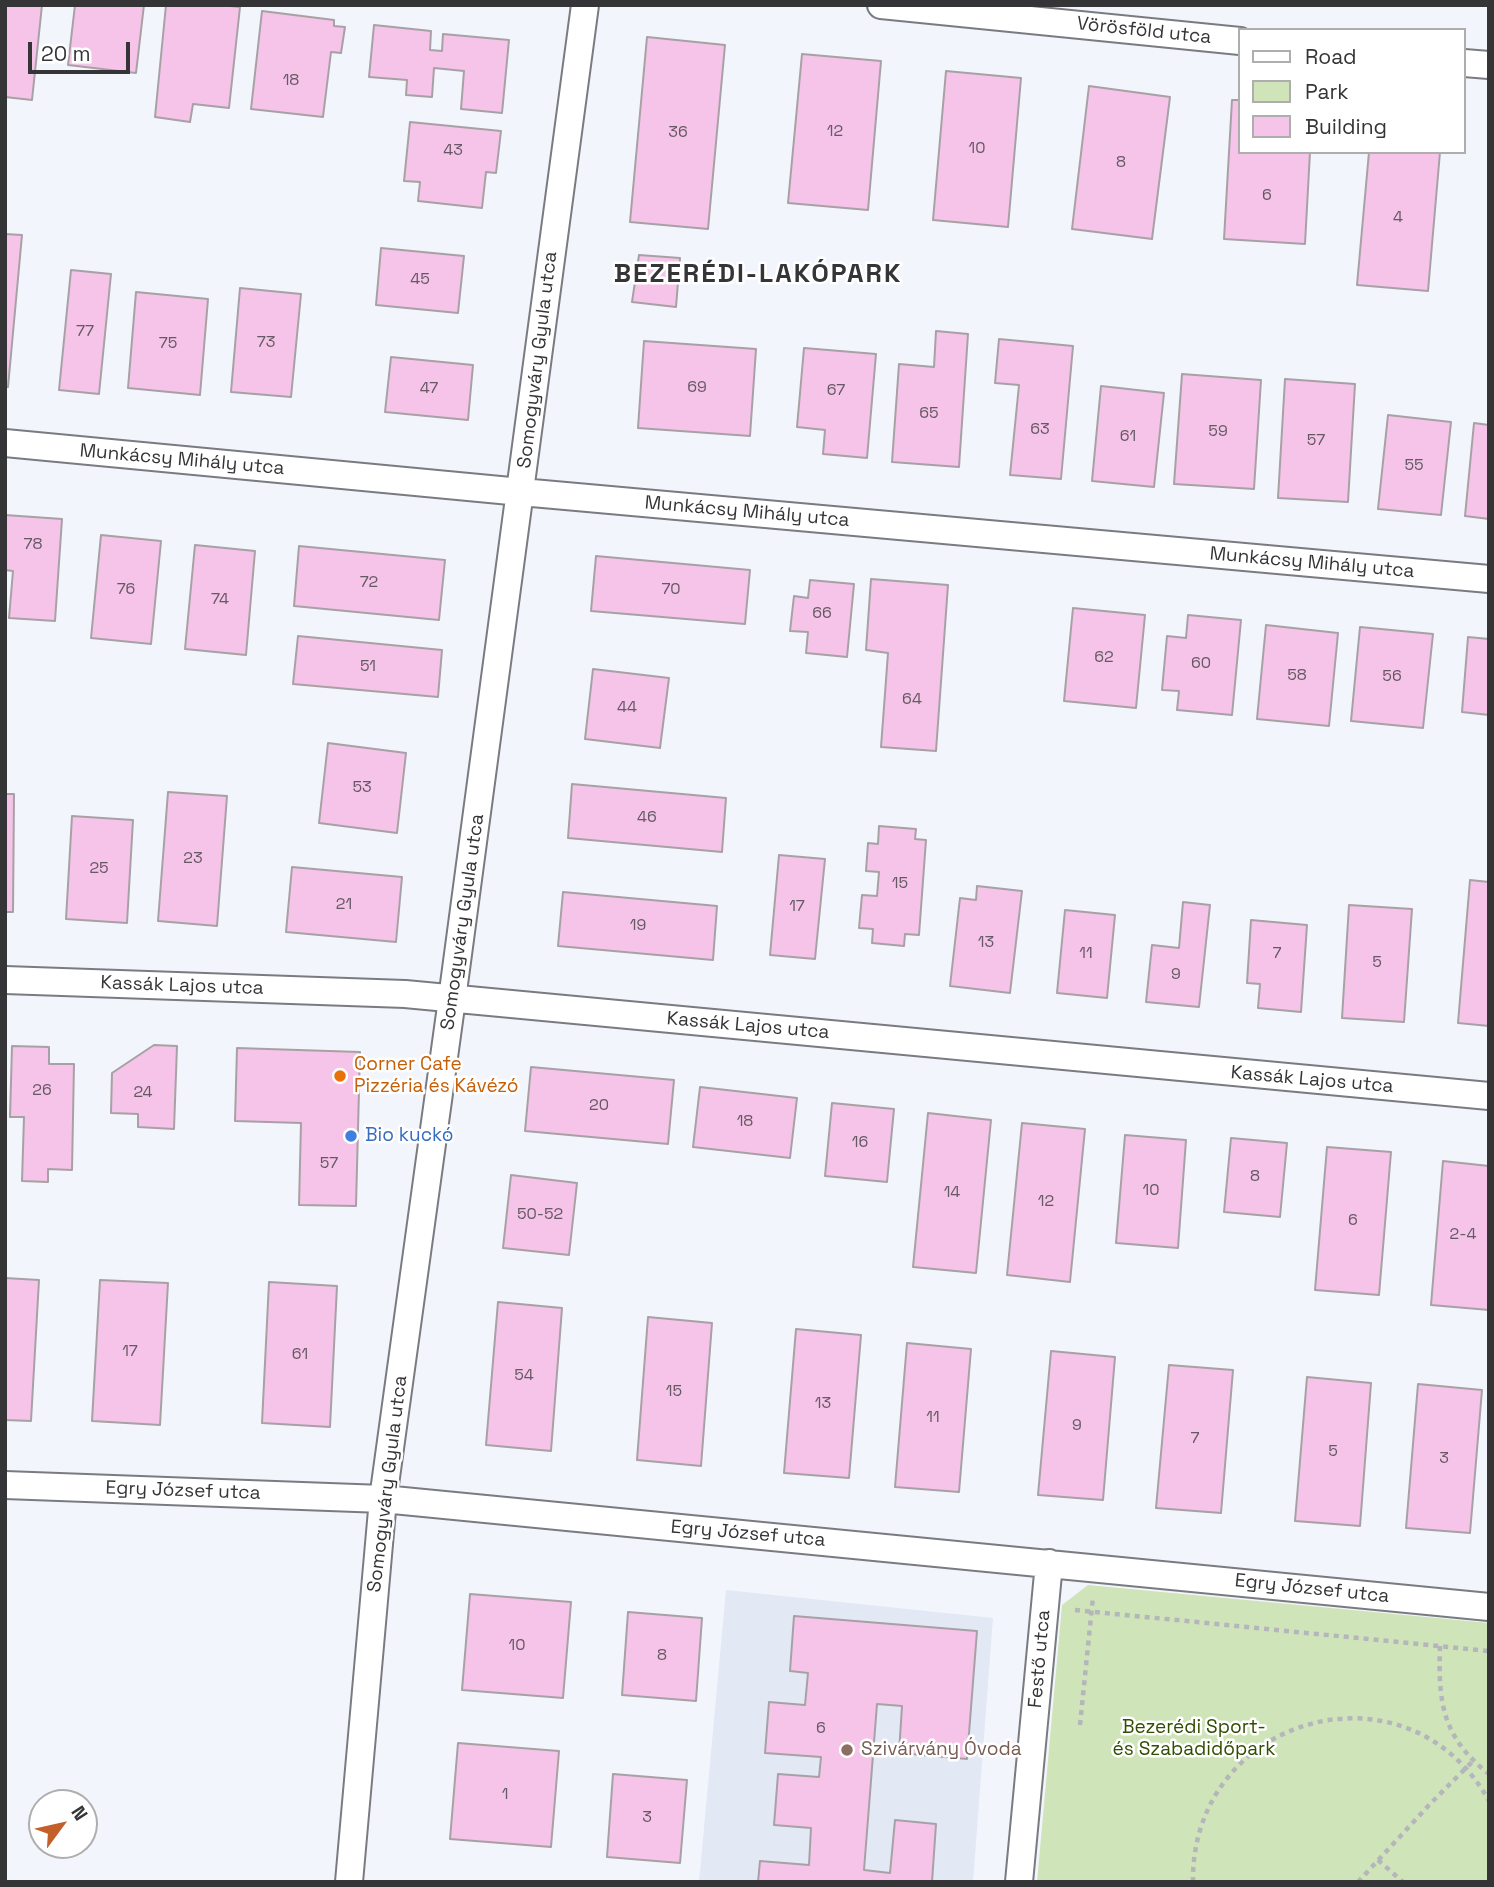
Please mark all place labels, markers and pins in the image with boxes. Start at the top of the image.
place label: Corner Cafe Pizzéria és Kávézó [354,1054,519,1098]
marker: Corner Cafe Pizzéria és Kávézó [332,1068,348,1084]
place label: Bio kuckó [365,1125,454,1147]
marker: Bio kuckó [343,1128,359,1144]
place label: Szivárvány Óvoda [861,1739,1022,1761]
marker: Szivárvány Óvoda [839,1742,855,1758]

